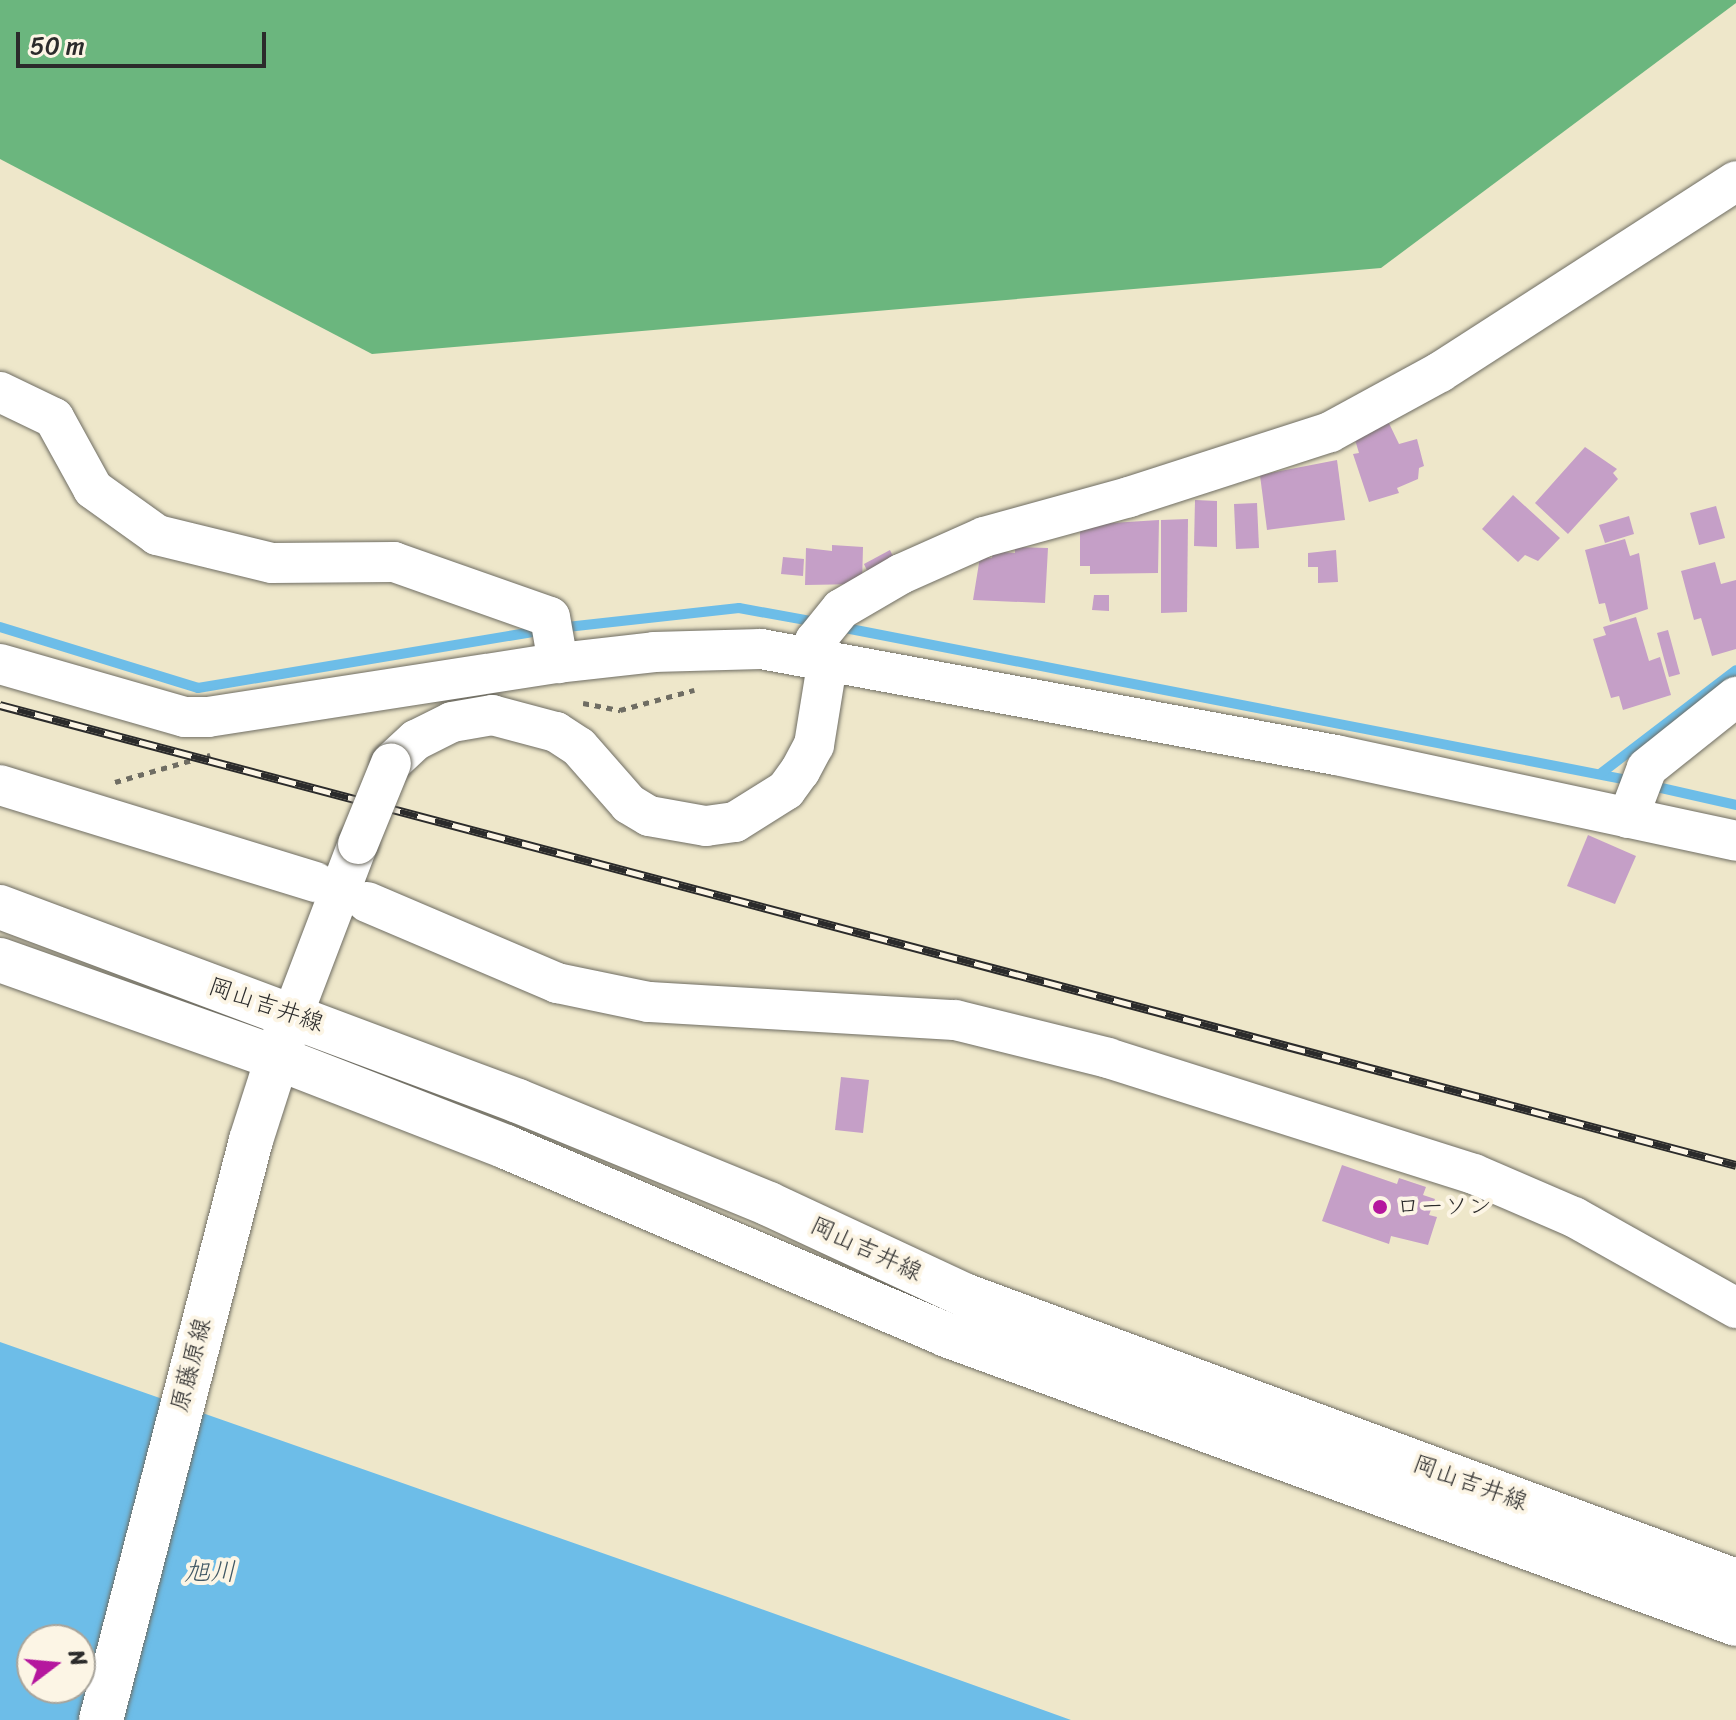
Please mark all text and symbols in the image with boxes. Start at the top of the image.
scale bar [20,16,270,66]
text: 50 m [30,25,85,67]
street label: 岡山吉井線 [205,972,327,1038]
place label: ローソン [1396,1193,1492,1221]
marker: ローソン [1371,1198,1389,1216]
street label: 岡山吉井線 [806,1211,926,1287]
street label: 原藤原線 [165,1315,217,1415]
street label: 岡山吉井線 [1409,1449,1531,1517]
water label: 旭川 [184,1556,236,1588]
north arrow [16,1624,96,1704]
text: N [57,1645,98,1671]

